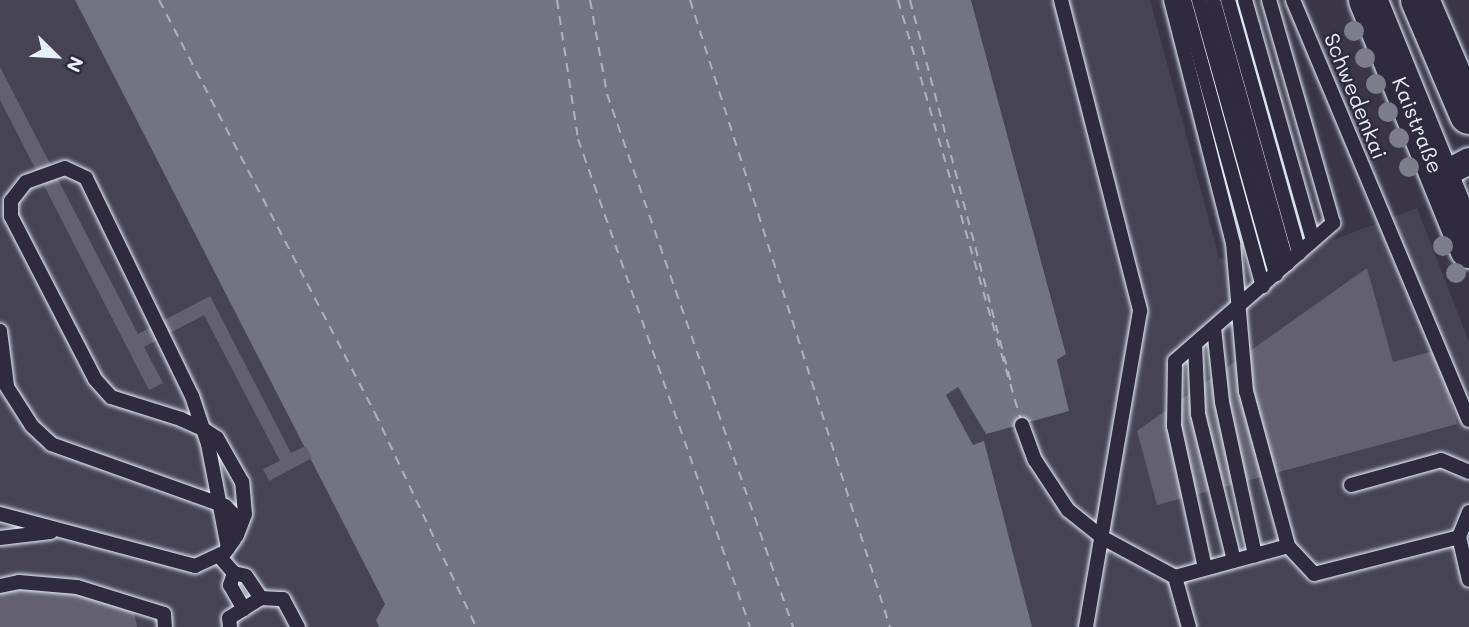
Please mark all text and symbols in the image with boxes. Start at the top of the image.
north arrow [21,21,91,91]
street label: Schwedenkai [1319,29,1393,163]
text: N [61,53,90,76]
street label: Kaistraße [1387,73,1449,177]

